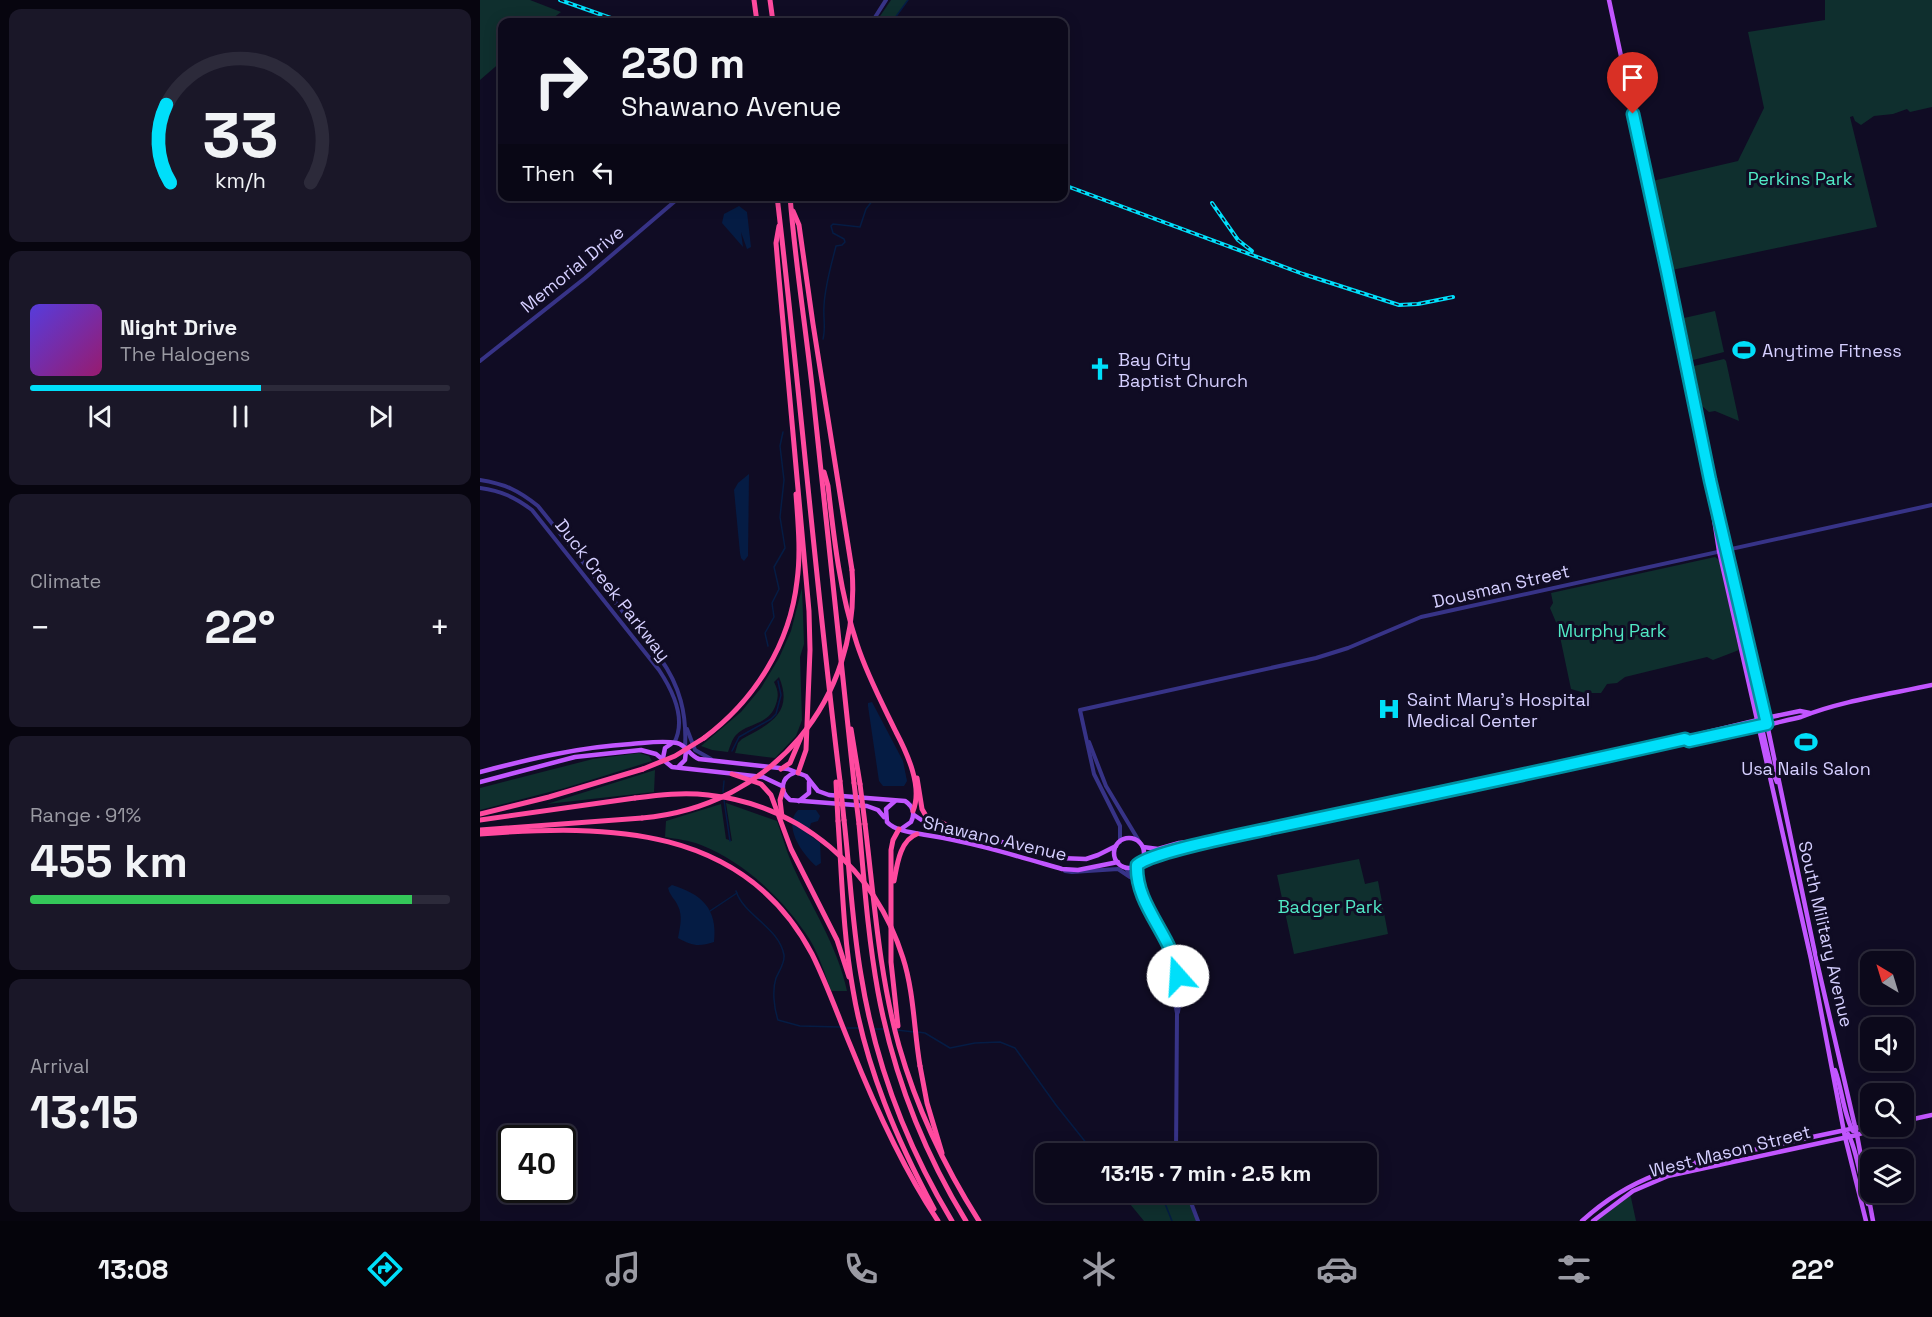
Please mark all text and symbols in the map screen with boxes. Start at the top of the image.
text: 230 m [621,37,745,90]
icon: right [522,42,600,120]
pin [1607,52,1658,114]
icon: arrive [1616,61,1649,94]
text: Shawano Avenue [621,89,841,124]
text: 33 [202,96,278,175]
icon: left [587,156,620,189]
text: Then [522,159,575,187]
text: km/h [214,167,266,194]
park label: Perkins Park [1748,167,1853,190]
street label: Memorial Drive [516,220,628,318]
text: Night Drive [120,313,237,341]
sports icon: Anytime Fitness [1731,337,1757,363]
place label: Anytime Fitness [1762,339,1902,362]
text: The Halogens [120,341,250,367]
place label: Bay City Baptist Church [1118,348,1248,392]
church icon: Bay City Baptist Church [1087,356,1113,382]
icon: previous [84,400,117,433]
icon: pause [224,400,257,433]
icon: next [364,400,397,433]
street label: Duck Creek Parkway [550,514,676,666]
street label: Dousman Street [1430,559,1572,613]
text: Climate [30,568,101,594]
text: 22° [204,599,276,656]
text: − [30,607,50,649]
text: + [430,607,450,649]
park label: Murphy Park [1558,619,1667,642]
place label: Saint Mary's Hospital Medical Center [1407,688,1590,732]
hospital icon: Saint Mary's Hospital Medical Center [1376,696,1402,722]
sports icon: Usa Nails Salon [1793,729,1819,755]
place label: Usa Nails Salon [1741,757,1871,780]
text: Range · 91% [30,802,141,828]
street label: Shawano Avenue [921,810,1069,866]
text: 455 km [30,833,188,890]
street label: South Military Avenue [1793,839,1859,1029]
park label: Badger Park [1278,895,1383,918]
position arrow [1146,944,1210,1008]
north arrow [1860,951,1914,1005]
map controls [1860,951,1914,1203]
button: sound [1860,1017,1914,1071]
text: Arrival [30,1053,89,1079]
button: search [1860,1083,1914,1137]
text: 13:15 [30,1084,138,1141]
street label: West Mason Street [1647,1120,1813,1182]
speed limit sign: 40 [498,1125,576,1203]
button: layers [1860,1149,1914,1203]
text: 13:15 · 7 min · 2.5 km [1101,1159,1311,1187]
icon: directions [364,1248,406,1290]
icon: music [602,1248,644,1290]
icon: phone [840,1248,882,1290]
icon: climate [1078,1248,1120,1290]
icon: car [1316,1248,1358,1290]
icon: filters [1553,1248,1595,1290]
text: 13:08 [98,1252,168,1287]
text: 22° [1791,1252,1834,1287]

